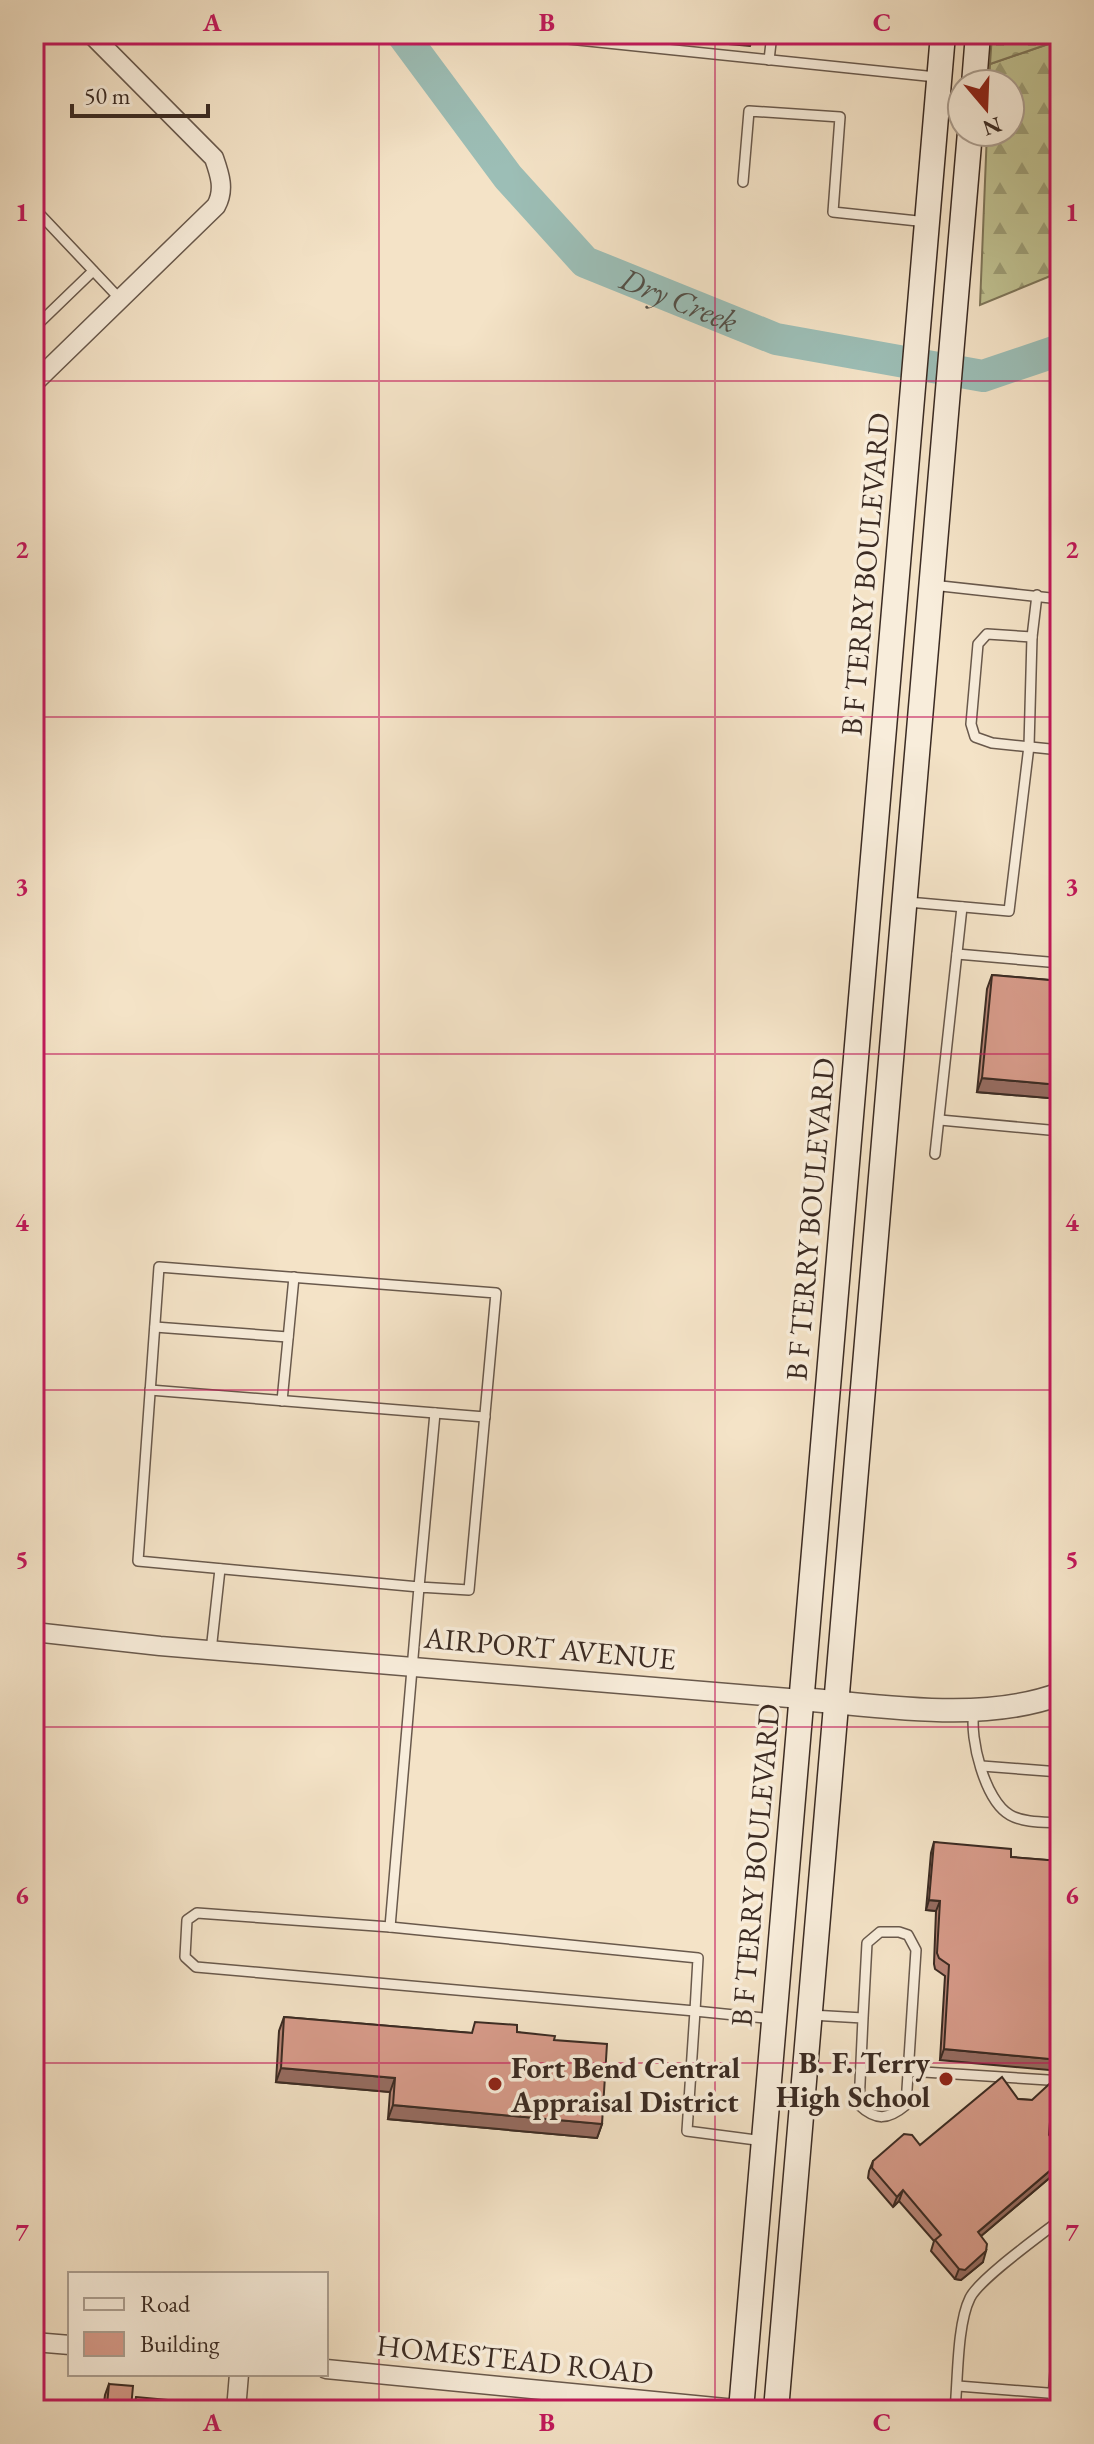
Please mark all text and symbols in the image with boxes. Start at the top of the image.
text: A [202,5,222,39]
text: B [539,5,555,39]
text: C [873,5,891,39]
scale bar [72,68,208,118]
north arrow [946,68,1026,148]
text: 50 m [84,80,131,111]
text: N [979,110,1005,143]
text: 1 [15,195,29,229]
text: 1 [1065,195,1079,229]
water label: Dry Creek [613,257,745,343]
street label: B F TERRY BOULEVARD [831,411,899,737]
text: 2 [15,532,29,566]
text: 2 [1065,532,1079,566]
text: 3 [15,869,29,903]
text: 3 [1065,869,1079,903]
street label: B F TERRY BOULEVARD [776,1056,844,1382]
text: 4 [15,1205,29,1239]
text: 4 [1065,1205,1079,1239]
text: 5 [15,1542,29,1576]
text: 5 [1065,1542,1079,1576]
street label: AIRPORT AVENUE [421,1617,678,1678]
street label: B F TERRY BOULEVARD [721,1702,789,2028]
text: 6 [15,1878,29,1912]
text: 6 [1065,1878,1079,1912]
place label: B. F. Terry High School [776,2043,931,2116]
place label: Fort Bend Central Appraisal District [510,2048,740,2121]
marker: B. F. Terry High School [937,2070,955,2088]
marker: Fort Bend Central Appraisal District [486,2075,504,2093]
text: 7 [15,2215,29,2249]
text: 7 [1065,2215,1079,2249]
legend [68,2272,328,2376]
text: Road [140,2288,191,2319]
street label: HOMESTEAD ROAD [375,2325,655,2393]
text: Building [140,2328,220,2359]
text: A [202,2405,222,2439]
text: B [539,2405,555,2439]
text: C [873,2405,891,2439]

